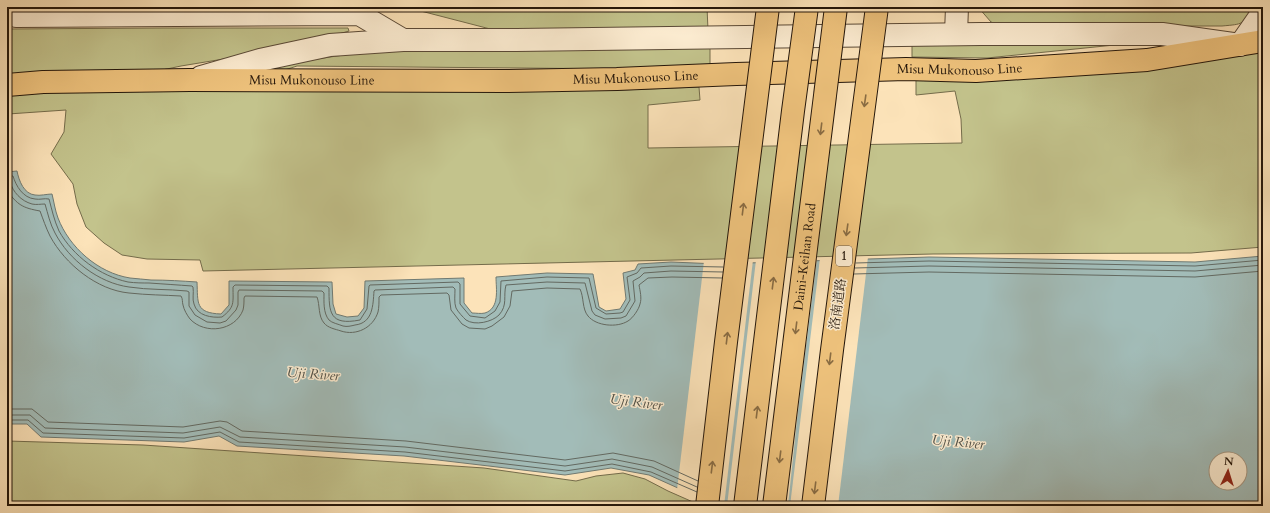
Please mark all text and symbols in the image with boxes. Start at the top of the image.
street label: Misu Mukonouso Line [897,59,1023,80]
street label: Misu Mukonouso Line [573,67,699,89]
street label: Misu Mukonouso Line [249,71,375,90]
one-way arrow [861,94,868,107]
one-way arrow [817,122,825,135]
street label: Daini-Keihan Road [789,202,821,312]
one-way arrow [739,203,747,216]
one-way arrow [844,223,851,236]
road number: 1 [836,246,852,266]
one-way arrow [769,277,776,290]
street label: 洛南道路 [825,277,851,331]
one-way arrow [792,321,800,334]
one-way arrow [723,332,731,345]
one-way arrow [827,352,834,365]
water label: Uji River [286,363,340,385]
water label: Uji River [609,389,664,415]
one-way arrow [753,406,761,419]
water label: Uji River [931,430,986,454]
one-way arrow [776,450,784,463]
north arrow [1208,451,1248,491]
text: N [1223,454,1234,469]
one-way arrow [708,461,716,474]
one-way arrow [811,481,819,494]

